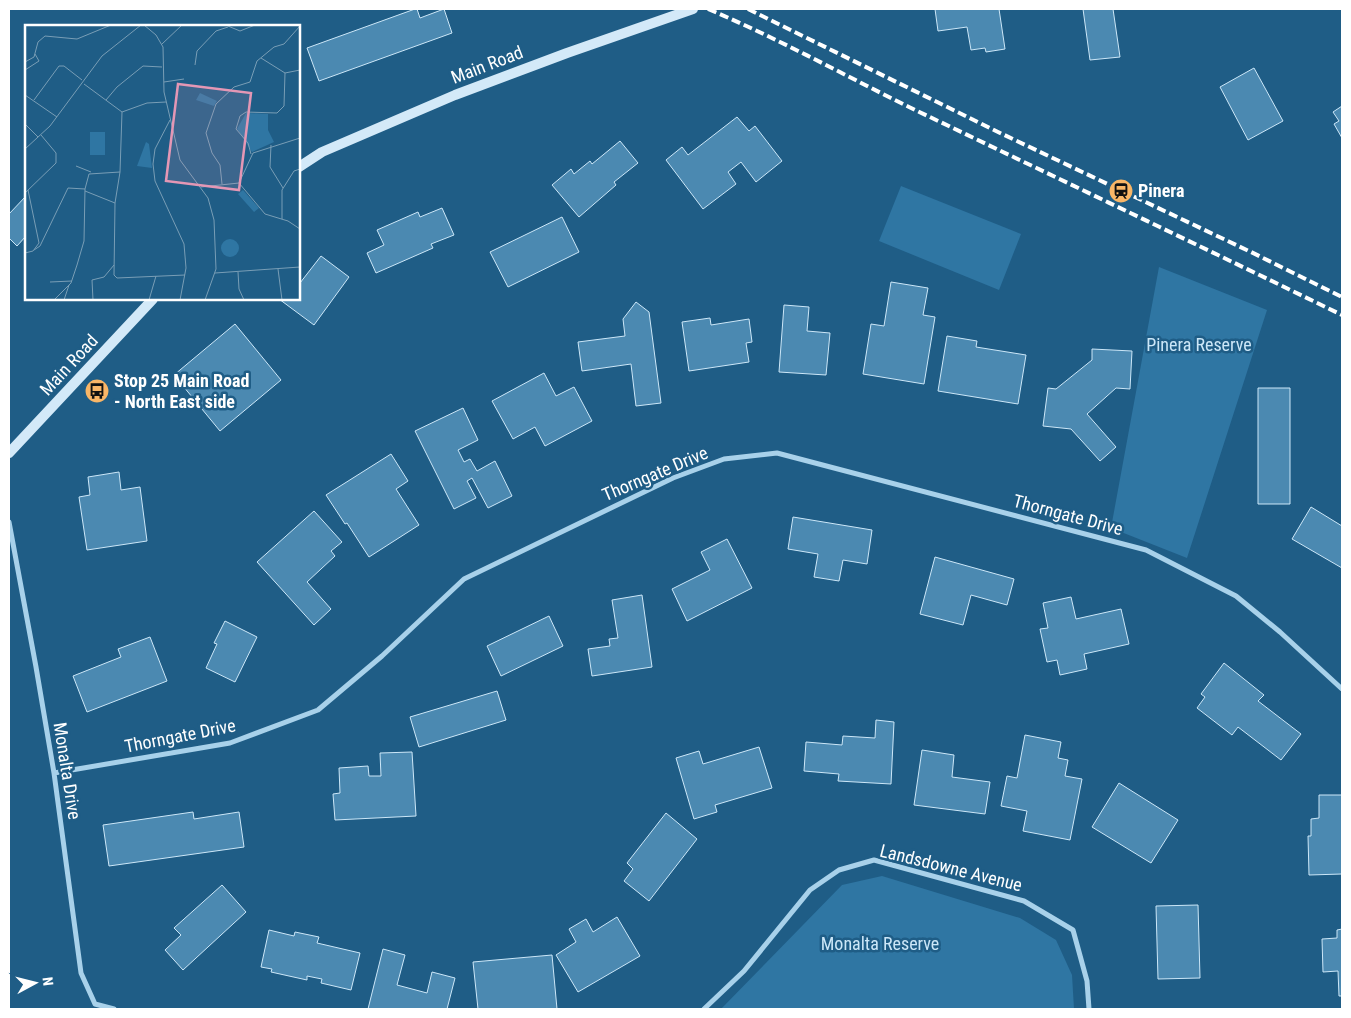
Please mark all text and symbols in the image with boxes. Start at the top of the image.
inset map [25,25,300,300]
street label: Main Road [448,41,526,88]
station icon: Pinera [1108,178,1134,204]
place label: Pinera [1138,180,1184,201]
street label: Main Road [35,330,102,399]
park label: Pinera Reserve [1146,334,1252,355]
place label: Stop 25 Main Road - North East side [114,370,249,412]
bus stop icon: Stop 25 Main Road - North East side [84,378,110,404]
street label: Thorngate Drive [599,442,711,505]
street label: Thorngate Drive [1011,490,1125,539]
street label: Thorngate Drive [123,714,237,757]
street label: Monalta Drive [49,721,86,821]
street label: Landsdowne Avenue [878,840,1024,895]
park label: Monalta Reserve [821,933,939,954]
north arrow [10,958,60,1008]
text: N [39,976,56,987]

